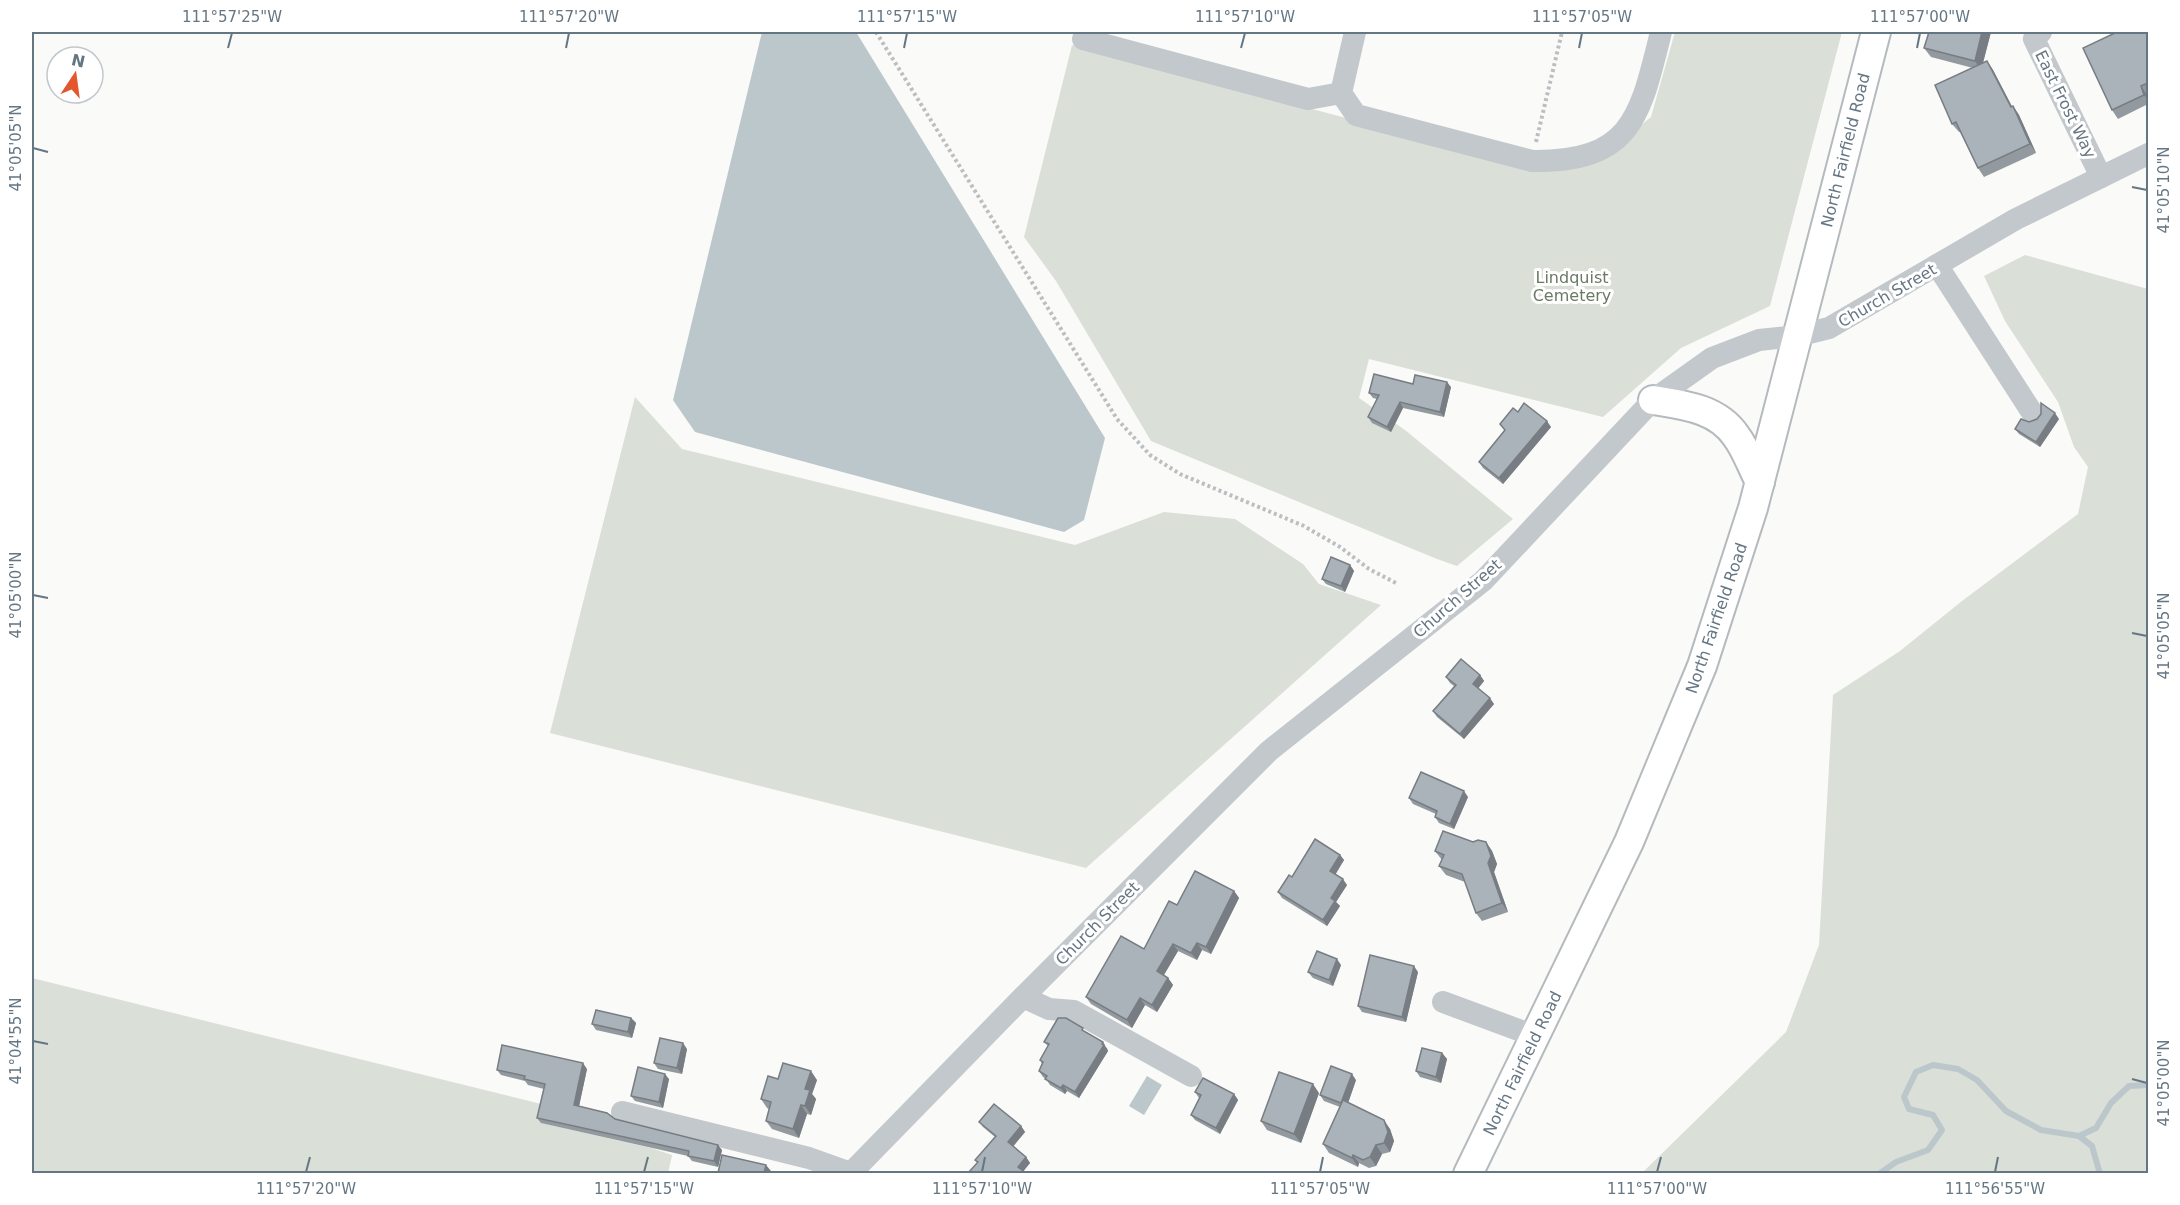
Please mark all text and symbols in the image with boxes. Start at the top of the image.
text: 111°57'25"W [182,8,282,26]
text: 111°57'20"W [519,8,619,26]
text: 111°57'15"W [857,8,957,26]
text: 111°57'10"W [1195,8,1295,26]
text: 111°57'05"W [1532,8,1632,26]
text: 111°57'00"W [1870,8,1970,26]
north arrow [45,45,105,105]
street label: East Frost Way [2031,47,2100,161]
text: N [70,50,87,72]
street label: North Fairfield Road [1817,71,1874,229]
text: 41°05'05"N [7,104,25,192]
text: 41°05'10"N [2155,146,2173,234]
street label: Church Street [1835,260,1940,331]
park label: Lindquist Cemetery [1533,268,1611,305]
street label: North Fairfield Road [1682,540,1751,696]
text: 41°05'00"N [7,551,25,639]
street label: Church Street [1409,555,1505,642]
text: 41°05'05"N [2155,592,2173,680]
street label: Church Street [1052,878,1143,969]
street label: North Fairfield Road [1479,988,1566,1138]
text: 41°04'55"N [7,997,25,1085]
text: 41°05'00"N [2155,1039,2173,1127]
text: 111°57'20"W [256,1180,356,1198]
text: 111°57'15"W [594,1180,694,1198]
text: 111°57'10"W [932,1180,1032,1198]
text: 111°57'05"W [1270,1180,1370,1198]
text: 111°57'00"W [1607,1180,1707,1198]
text: 111°56'55"W [1945,1180,2045,1198]

